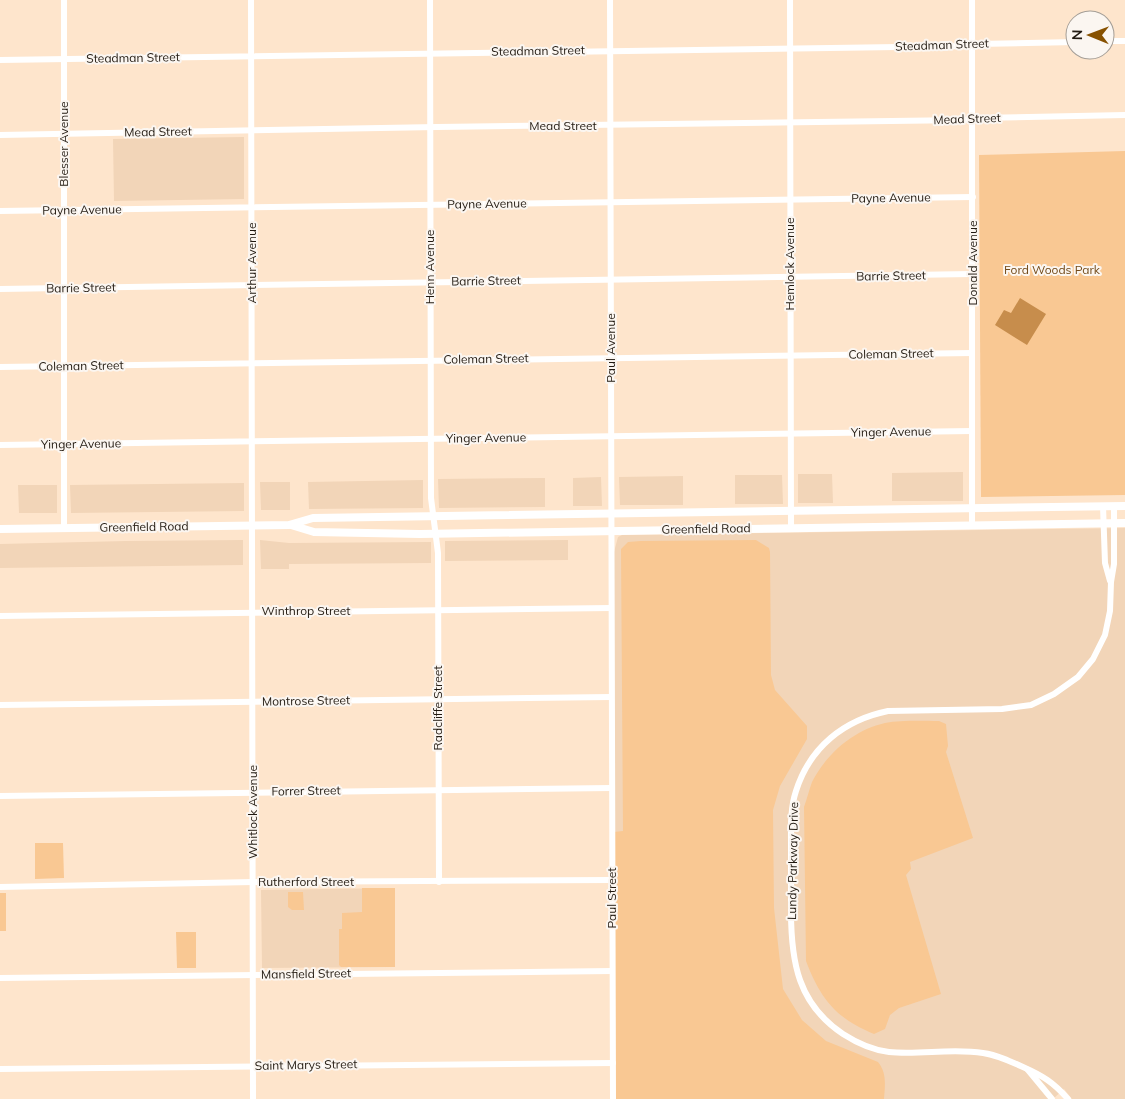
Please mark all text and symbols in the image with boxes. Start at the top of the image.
north arrow [1065,10,1115,60]
text: N [1068,29,1086,40]
street label: Steadman Street [895,35,989,54]
street label: Steadman Street [491,42,585,59]
street label: Steadman Street [86,49,180,66]
street label: Blesser Avenue [56,101,71,187]
street label: Mead Street [933,110,1001,127]
street label: Mead Street [529,118,597,133]
street label: Mead Street [124,123,192,140]
street label: Payne Avenue [851,189,931,206]
street label: Payne Avenue [447,195,527,212]
street label: Payne Avenue [42,201,122,218]
street label: Hemlock Avenue [782,217,797,311]
street label: Donald Avenue [965,220,980,306]
street label: Arthur Avenue [244,223,259,303]
street label: Henn Avenue [422,230,437,304]
park label: Ford Woods Park [1004,262,1101,277]
street label: Barrie Street [856,267,926,284]
street label: Barrie Street [451,272,521,289]
street label: Barrie Street [46,279,116,296]
street label: Paul Avenue [603,313,618,383]
street label: Coleman Street [848,345,934,362]
street label: Coleman Street [443,350,529,367]
street label: Coleman Street [38,357,124,374]
street label: Yinger Avenue [850,423,931,440]
street label: Yinger Avenue [445,429,526,446]
street label: Yinger Avenue [40,435,121,452]
street label: Greenfield Road [99,518,189,535]
street label: Greenfield Road [661,520,751,537]
street label: Winthrop Street [261,603,351,618]
street label: Radcliffe Street [430,666,445,750]
street label: Montrose Street [262,692,350,709]
street label: Whitlock Avenue [245,765,260,859]
street label: Forrer Street [271,782,341,799]
street label: Lundy Parkway Drive [784,802,801,920]
street label: Paul Street [604,868,619,928]
street label: Rutherford Street [258,874,354,889]
street label: Mansfield Street [261,965,351,982]
street label: Saint Marys Street [255,1056,357,1073]

